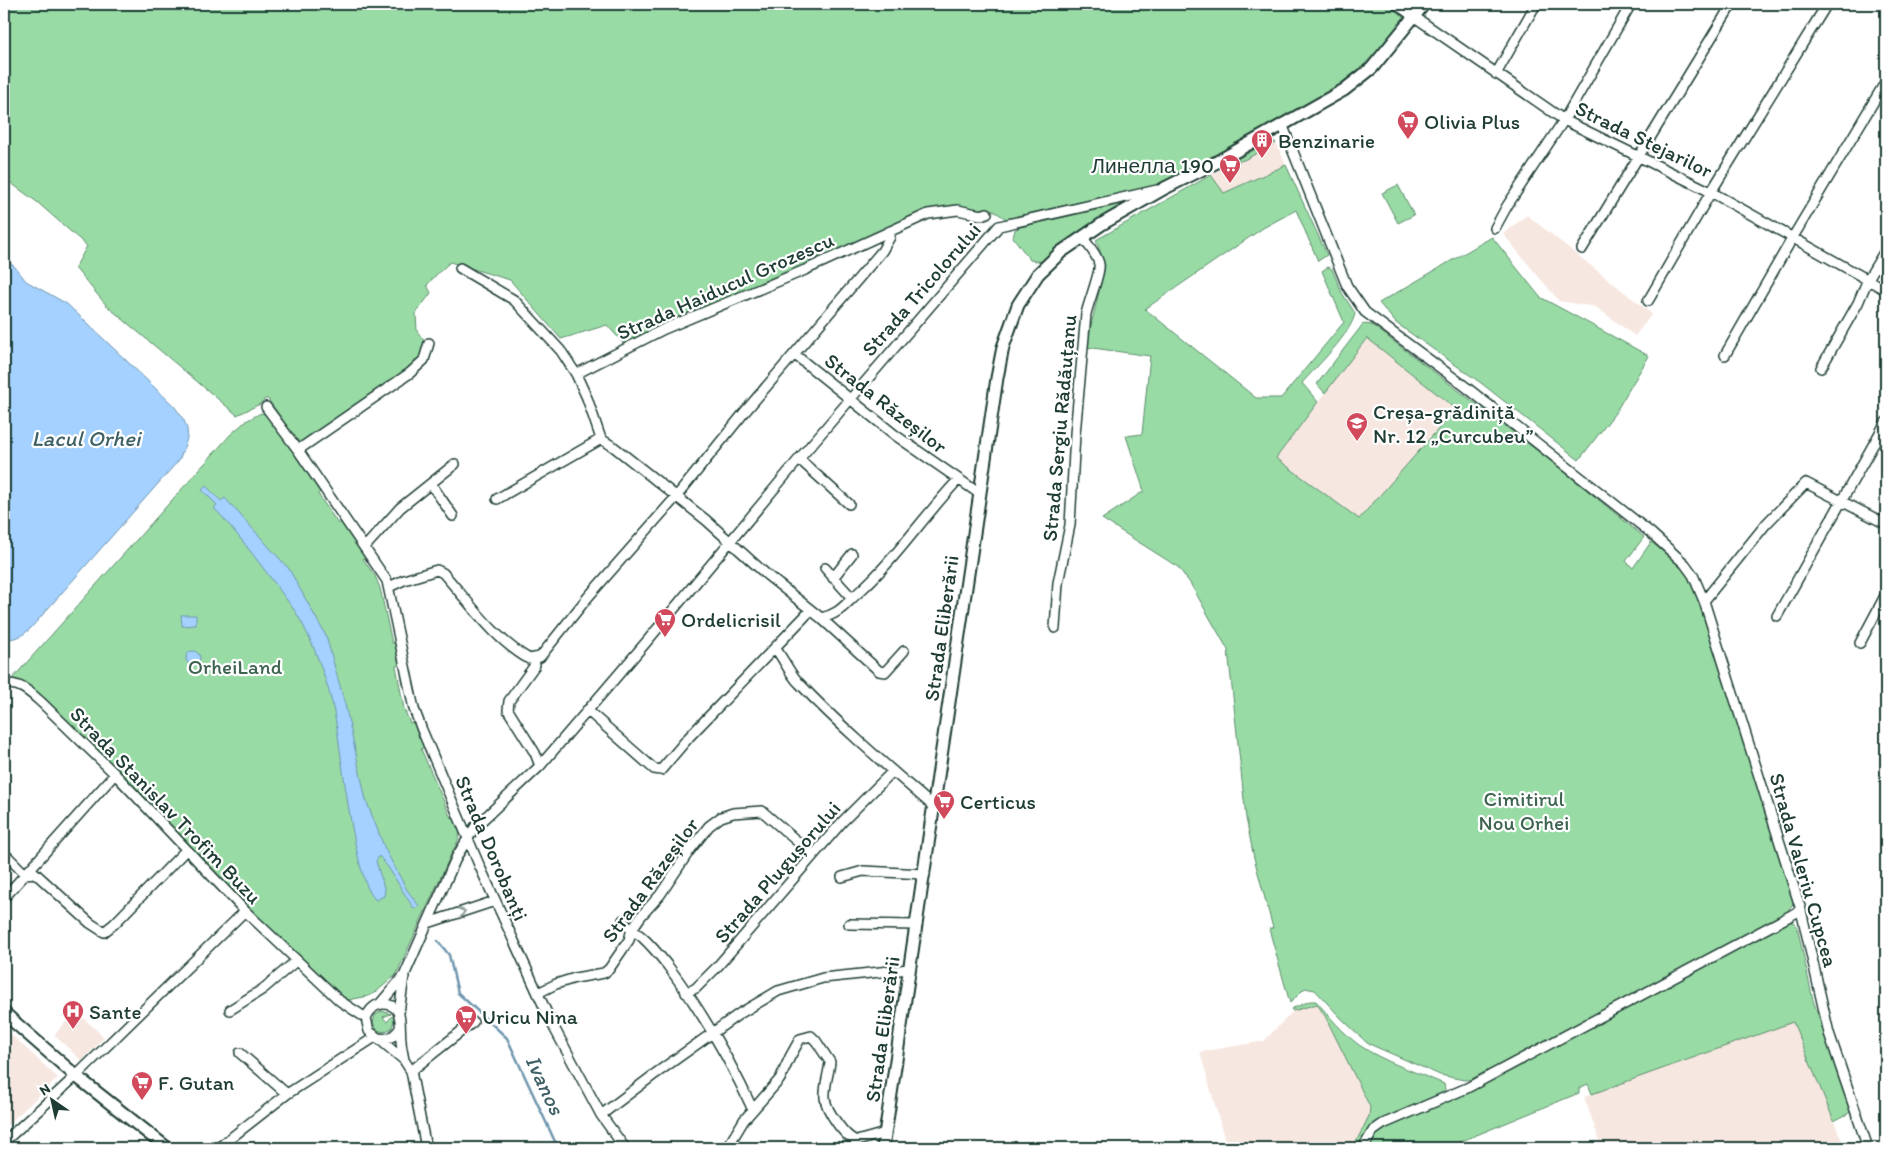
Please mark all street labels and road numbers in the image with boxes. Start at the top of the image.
street label: Strada Stejarilor [1571,95,1717,183]
street label: Strada Tricolorului [856,217,986,361]
street label: Strada Haiducul Grozescu [613,227,838,345]
street label: Strada Sergiu Rădăuțanu [1037,314,1081,542]
street label: Strada Răzeșilor [820,348,953,459]
street label: Strada Eliberării [918,553,964,703]
street label: Strada Stanislav Trofim Buzu [65,701,267,909]
street label: Strada Valeriu Cupcea [1764,770,1844,970]
street label: Strada Dorobanți [450,772,534,924]
street label: Strada Plugușorului [709,796,845,948]
street label: Strada Răzeșilor [596,812,704,947]
street label: Strada Eliberării [859,954,905,1104]

